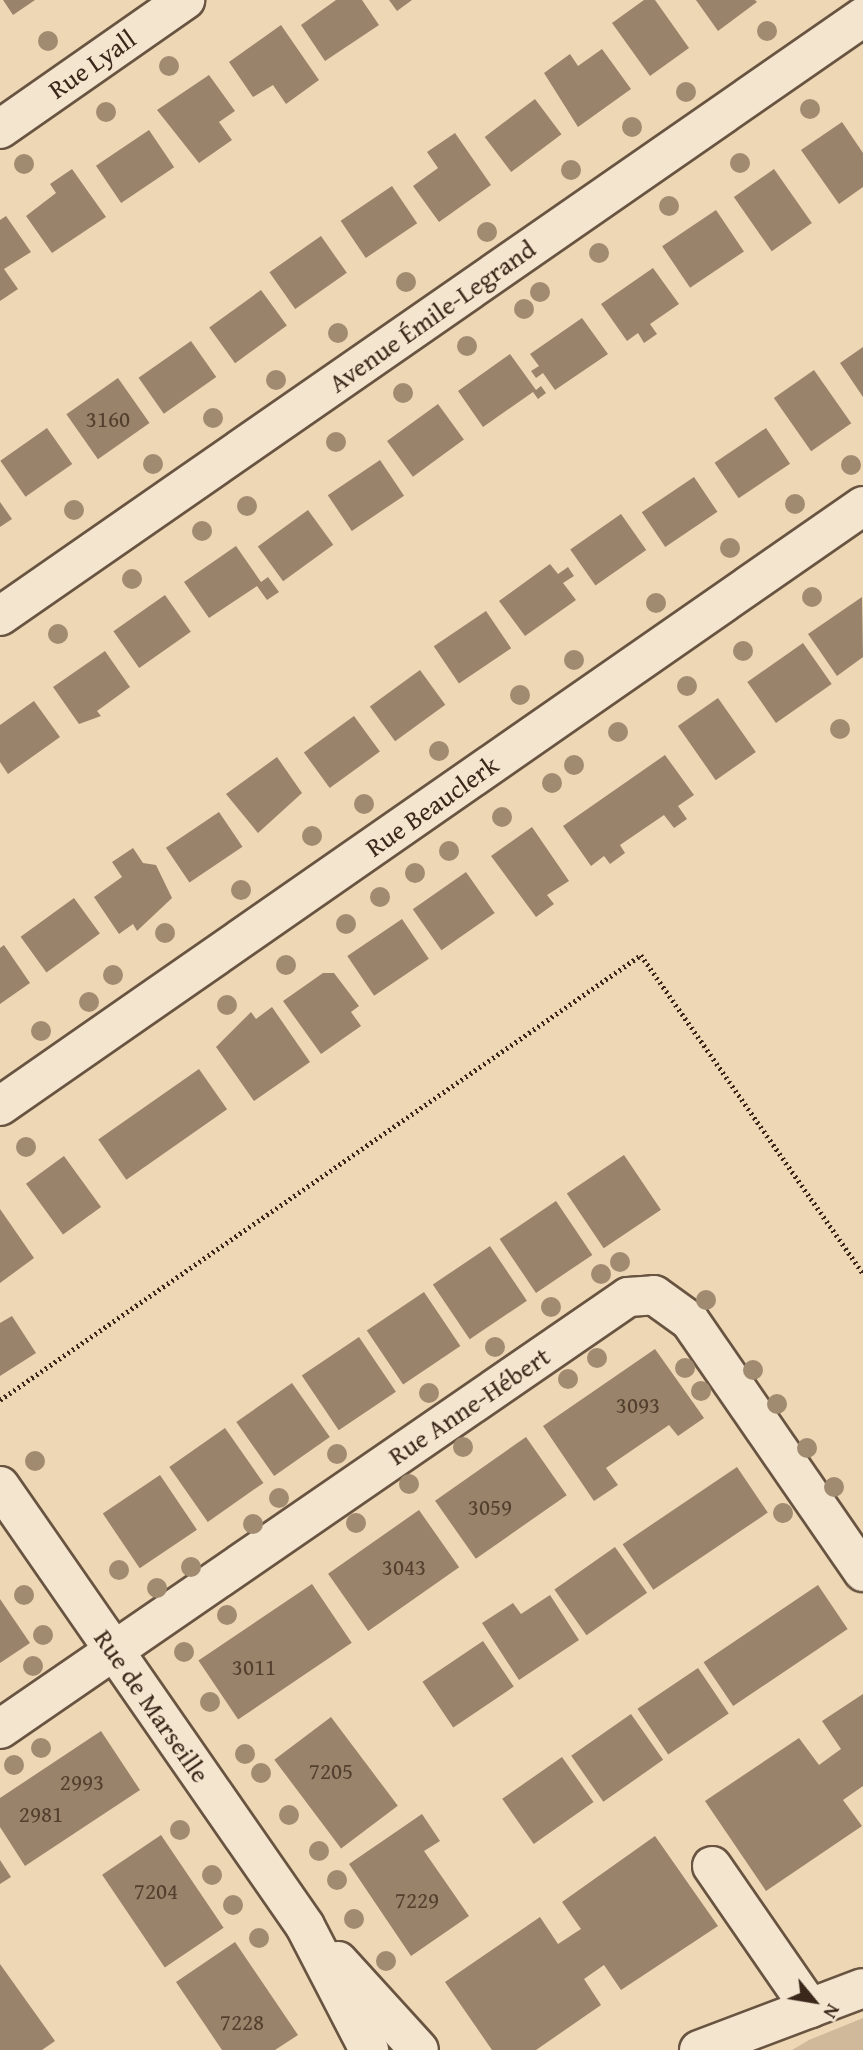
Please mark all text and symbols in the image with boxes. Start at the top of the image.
street label: Rue Lyall [42,23,142,105]
street label: Avenue Émile-Legrand [323,233,541,399]
house number: 3160 [86,405,130,433]
street label: Rue Beauclerk [360,749,504,863]
street label: Rue Anne-Hébert [382,1340,556,1472]
house number: 3093 [616,1391,660,1419]
house number: 3059 [468,1493,512,1521]
house number: 3043 [382,1553,426,1581]
street label: Rue de Marseille [88,1623,216,1789]
house number: 3011 [232,1653,276,1681]
house number: 7205 [309,1757,353,1785]
house number: 2993 [60,1768,104,1796]
house number: 2981 [19,1800,63,1828]
house number: 7204 [134,1877,178,1905]
house number: 7229 [395,1886,439,1914]
north arrow [779,1966,849,2036]
text: N [817,1999,847,2024]
house number: 7228 [220,2008,264,2036]

